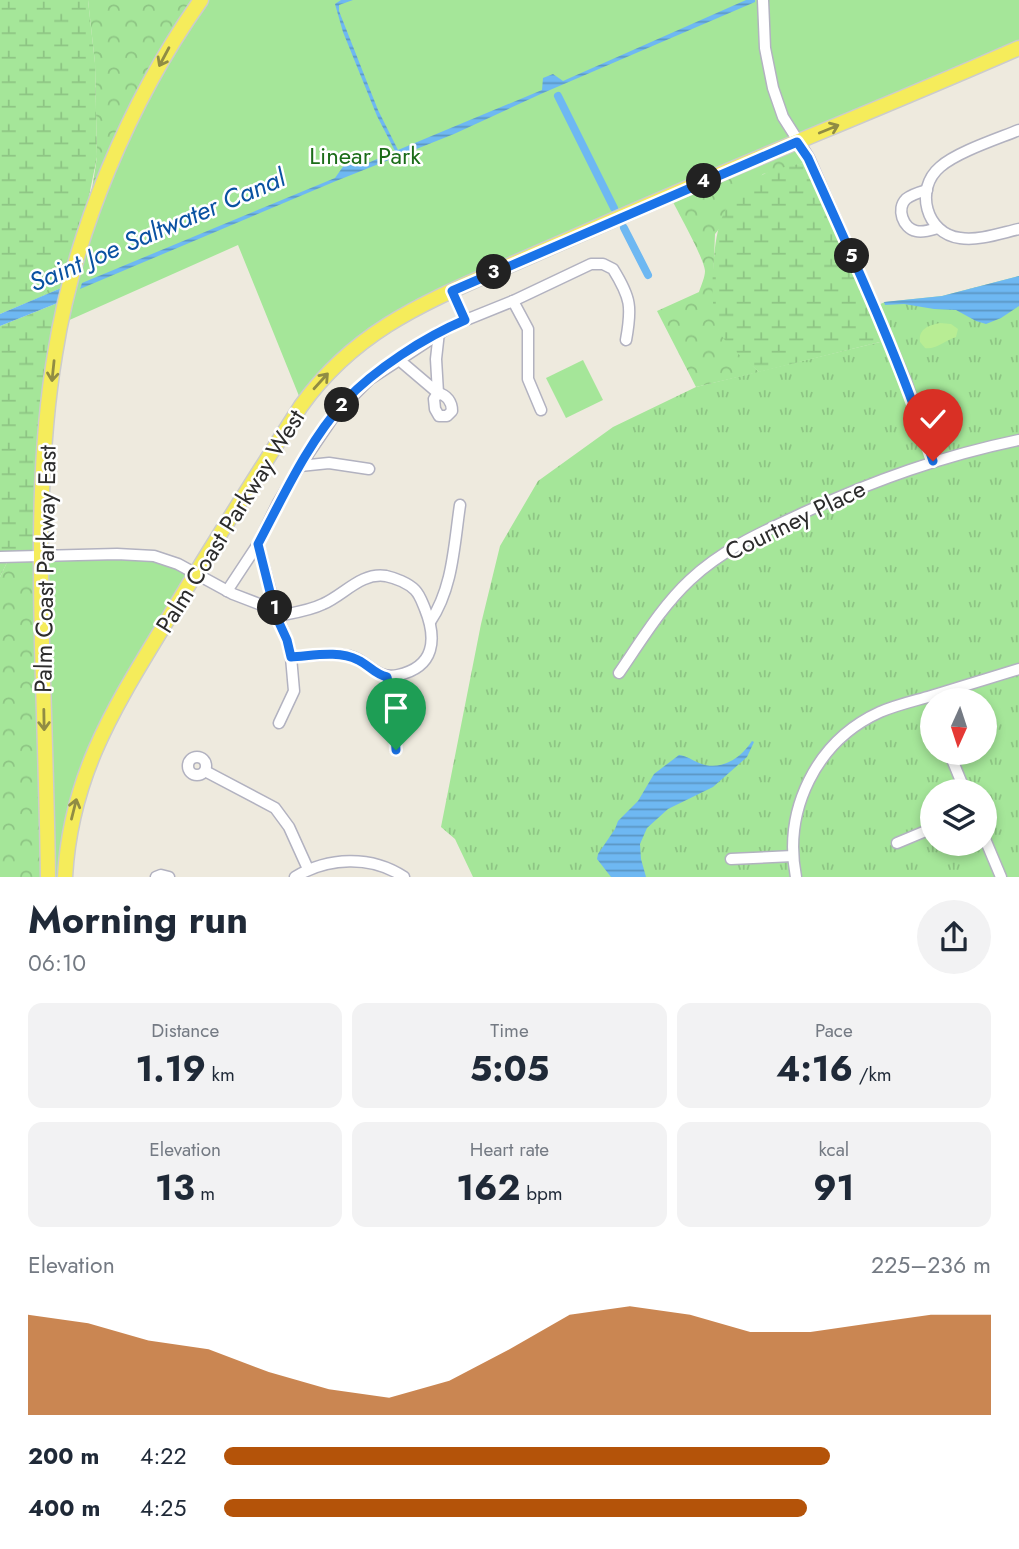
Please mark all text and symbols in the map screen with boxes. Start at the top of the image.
one-way arrow [156,46,170,67]
one-way arrow [818,122,840,135]
park label: Linear Park [309,138,421,173]
water label: Saint Joe Saltwater Canal [23,158,292,301]
pin: 4 [686,164,722,198]
text: 4 [697,167,710,194]
pin: 5 [834,238,870,274]
text: 5 [845,242,858,269]
pin: 3 [476,254,512,290]
text: 3 [488,258,499,285]
one-way arrow [46,359,59,382]
one-way arrow [313,373,330,390]
pin: 2 [324,388,360,422]
pin [903,389,963,461]
text: 2 [335,391,348,418]
icon: check [914,400,952,438]
street label: Palm Coast Parkway West [147,402,313,639]
street label: Palm Coast Parkway East [25,445,65,693]
street label: Courtney Place [719,471,871,569]
pin: 1 [258,590,292,626]
text: 1 [270,594,279,621]
pin [366,678,426,750]
north arrow [920,688,998,765]
map controls [920,688,997,856]
icon: arrive [377,689,415,727]
one-way arrow [38,709,51,732]
button: layers [920,779,997,856]
one-way arrow [68,799,81,821]
text: Morning run [28,892,248,947]
button: share [917,900,991,974]
text: 06:10 [28,946,86,980]
text: Distance [151,1017,219,1044]
text: Time [490,1017,529,1044]
text: Pace [815,1017,853,1044]
text: 1.19 [136,1044,206,1094]
text: 5:05 [470,1044,549,1094]
text: 4:16 [776,1044,853,1094]
text: km [206,1061,235,1088]
text: /km [853,1061,892,1088]
text: Elevation [149,1136,221,1163]
text: Heart rate [470,1136,549,1163]
text: kcal [818,1136,849,1163]
text: 13 [155,1163,195,1213]
text: 162 [456,1163,521,1213]
text: 91 [813,1163,854,1213]
text: m [195,1180,215,1207]
text: bpm [521,1180,563,1207]
text: Elevation [28,1248,115,1282]
text: 225–236 m [871,1248,991,1282]
text: 200 m [28,1439,99,1473]
text: 4:22 [140,1439,186,1473]
text: 400 m [28,1491,100,1525]
text: 4:25 [140,1491,186,1525]

